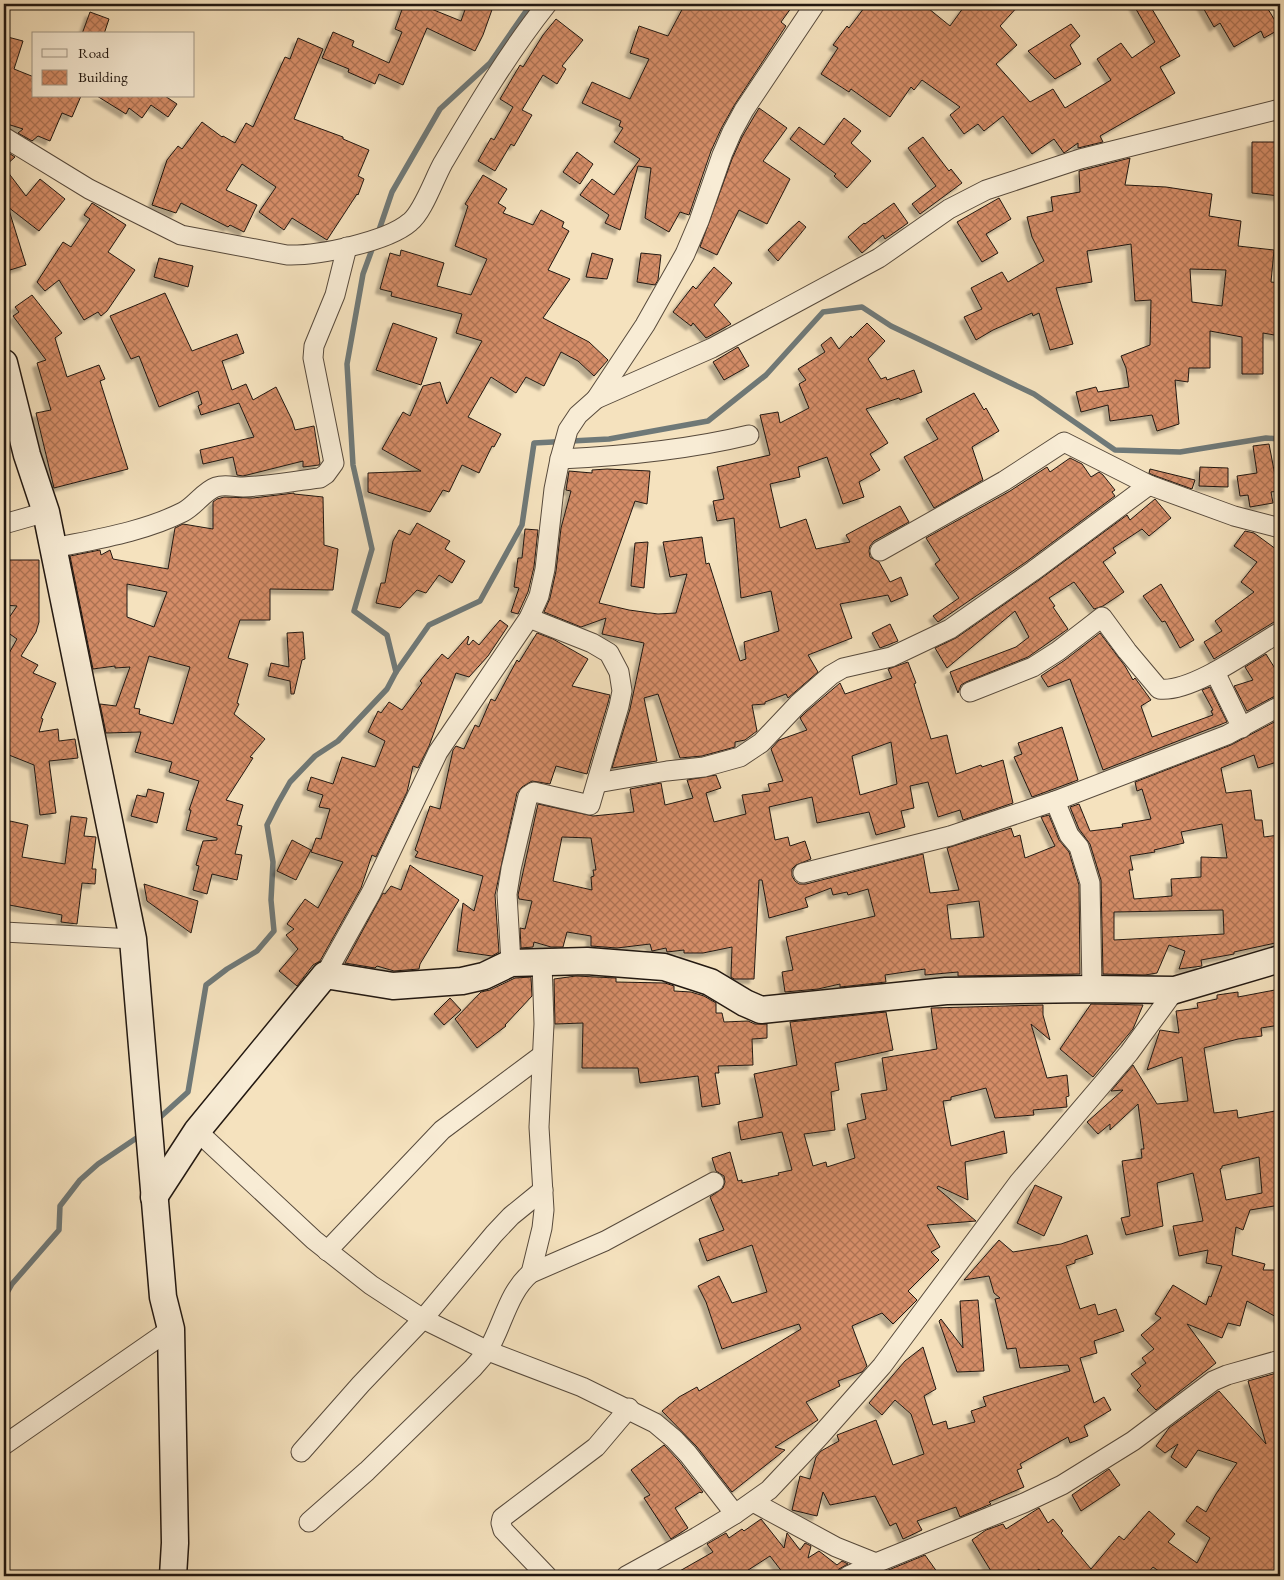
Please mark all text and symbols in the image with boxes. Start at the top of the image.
legend [32,32,195,98]
text: Road [78,43,110,62]
text: Building [78,67,128,86]

